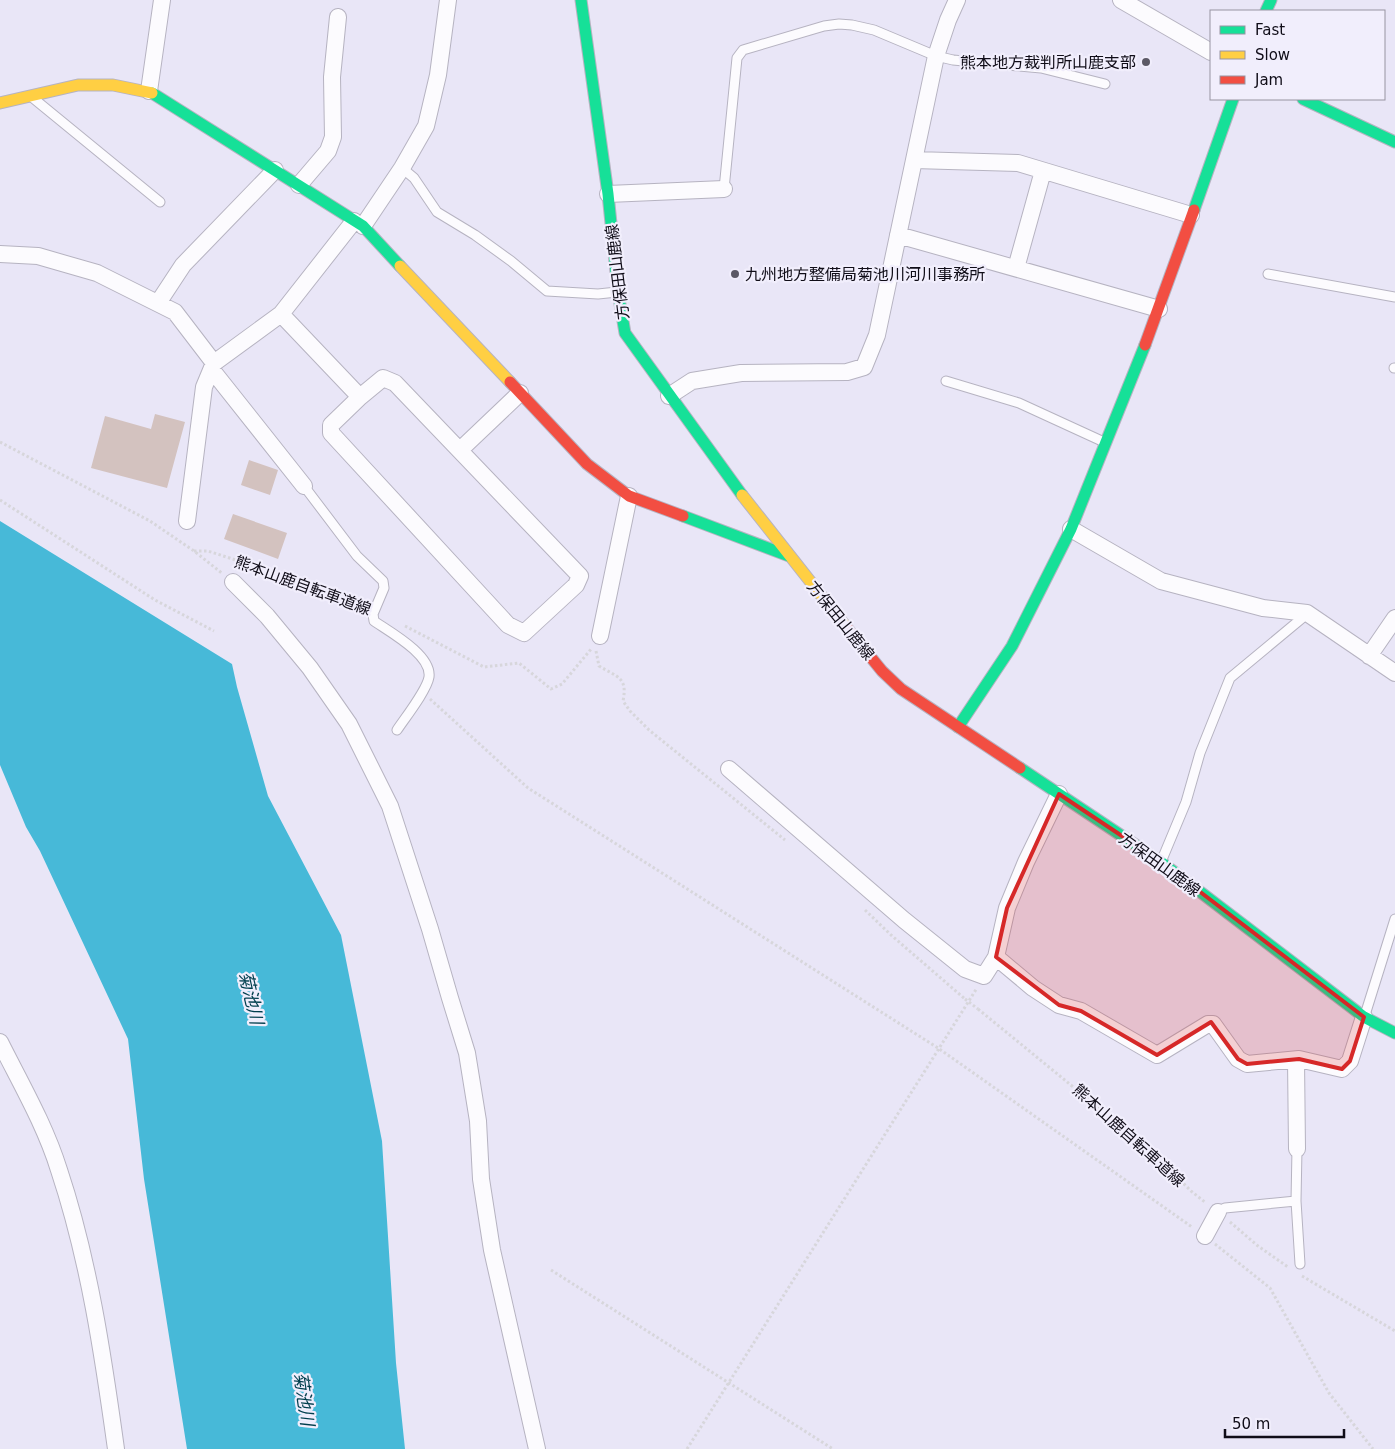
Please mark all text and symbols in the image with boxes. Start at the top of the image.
legend [1210,10,1385,100]
text: Fast [1255,21,1285,39]
text: Slow [1255,46,1290,64]
place label: 熊本地方裁判所山鹿支部 [960,53,1136,72]
marker: 熊本地方裁判所山鹿支部 [1140,56,1152,68]
text: Jam [1254,71,1283,89]
street label: 方保田山鹿線 [602,223,633,321]
place label: 九州地方整備局菊池川河川事務所 [745,265,985,284]
marker: 九州地方整備局菊池川河川事務所 [729,268,741,280]
street label: 熊本山鹿自転車道線 [232,552,374,619]
street label: 方保田山鹿線 [803,577,878,664]
street label: 方保田山鹿線 [1115,829,1204,900]
water label: 菊池川 [235,969,268,1029]
street label: 熊本山鹿自転車道線 [1069,1080,1189,1191]
water label: 菊池川 [290,1371,319,1429]
scale bar [1225,1406,1344,1438]
text: 50 m [1232,1415,1270,1433]

